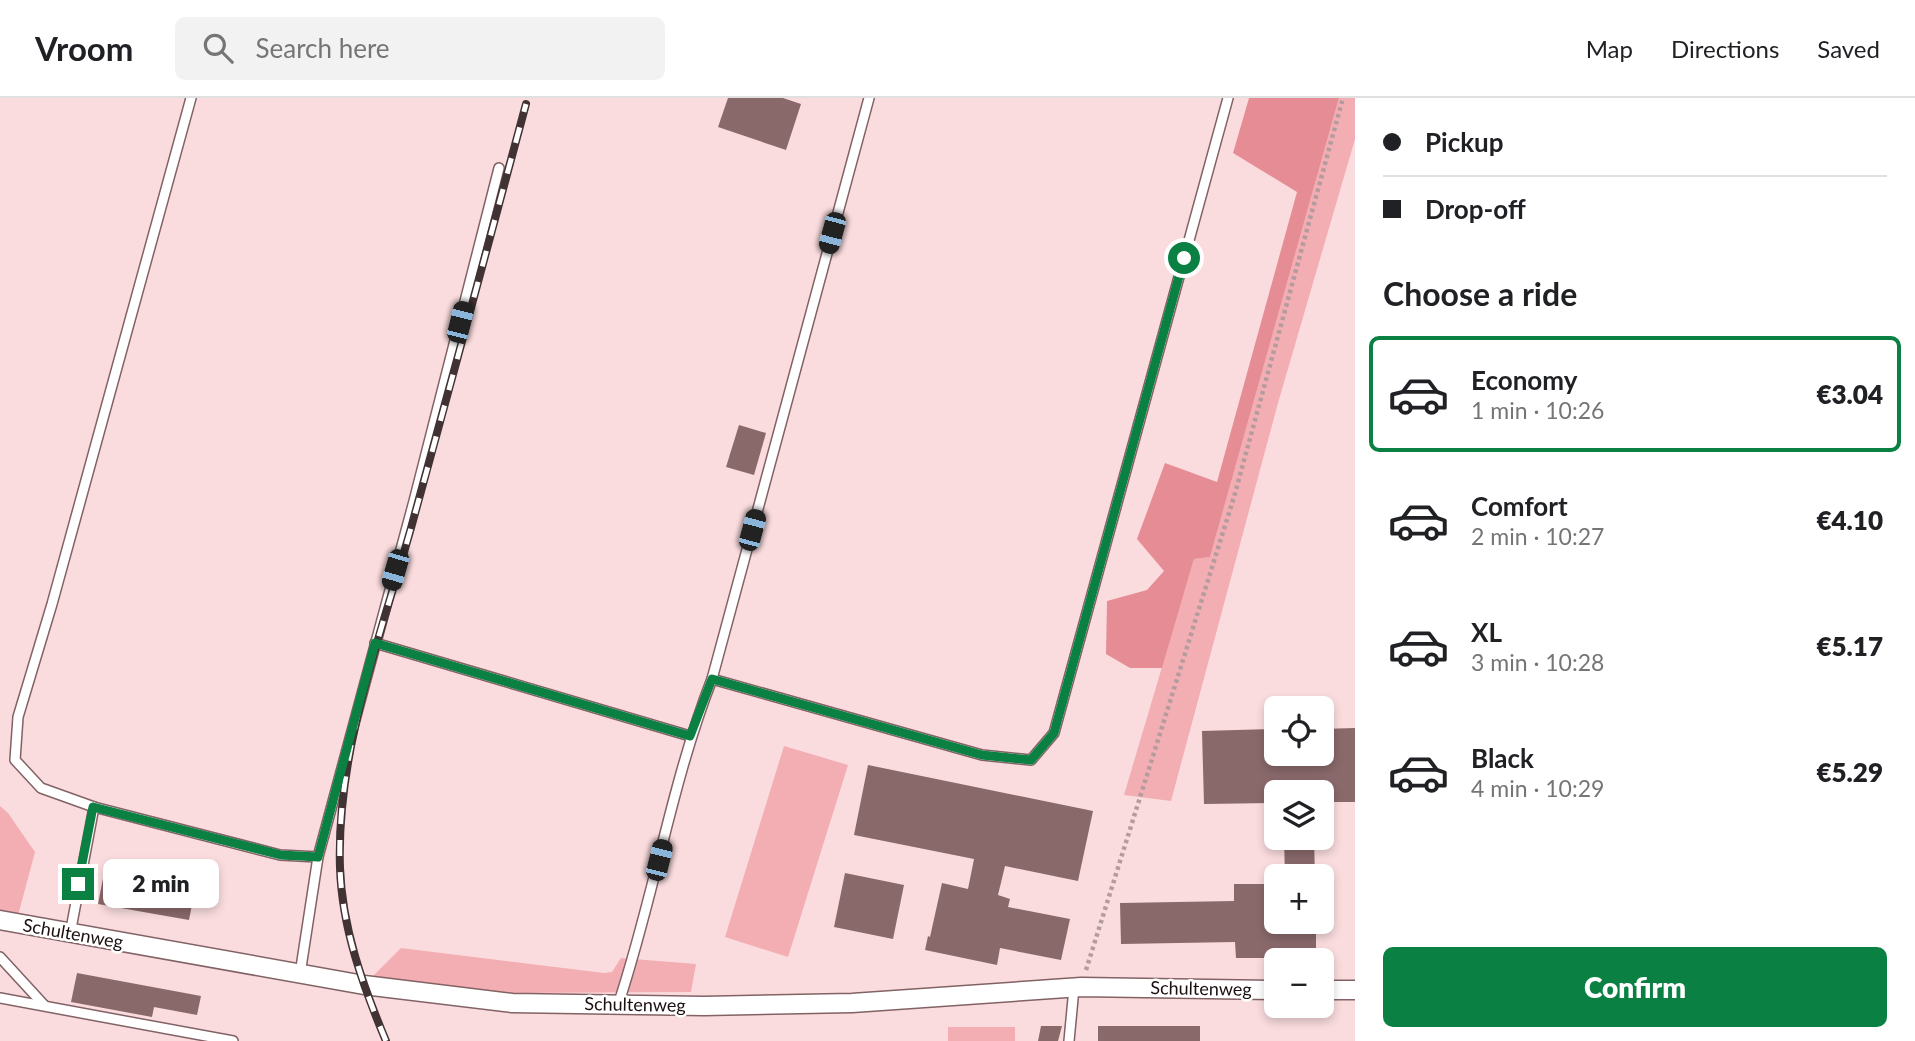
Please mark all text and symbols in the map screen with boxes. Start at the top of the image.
search box [175,17,665,80]
text: Vroom [35,28,133,68]
icon: search [199,29,237,67]
text: Search here [255,32,390,64]
text: Map [1586,34,1633,63]
text: Directions [1671,34,1779,63]
text: Saved [1817,34,1880,63]
text: Pickup [1425,126,1504,158]
text: Drop-off [1425,193,1526,225]
car [817,210,848,256]
route start [1168,242,1200,274]
text: Choose a ride [1383,274,1577,313]
car [445,299,476,345]
icon: car [1387,363,1450,426]
text: Economy [1471,364,1577,396]
text: €3.04 [1816,378,1883,410]
text: 1 min · 10:26 [1471,396,1604,424]
icon: car [1387,489,1450,552]
text: Comfort [1471,490,1568,522]
text: €4.10 [1816,504,1883,536]
car [737,507,768,553]
text: 2 min · 10:27 [1471,522,1604,550]
car [380,547,411,593]
icon: car [1387,615,1450,678]
text: XL [1471,616,1502,648]
text: €5.17 [1816,630,1883,662]
text: 3 min · 10:28 [1471,648,1604,676]
map controls [1264,696,1334,1018]
button: locate [1264,696,1334,766]
icon: car [1387,741,1450,804]
text: Black [1471,742,1534,774]
text: €5.29 [1816,756,1883,788]
text: 4 min · 10:29 [1471,774,1604,802]
button: layers [1264,780,1334,850]
car [644,837,675,883]
callout: 2 min [102,860,218,908]
button: + [1264,864,1334,934]
route end [62,868,94,900]
text: 2 min [132,869,190,897]
street label: Schultenweg [21,913,125,953]
button: Confirm [1383,947,1887,1027]
button: − [1264,948,1334,1018]
street label: Schultenweg [1150,976,1252,1000]
street label: Schultenweg [584,992,686,1016]

